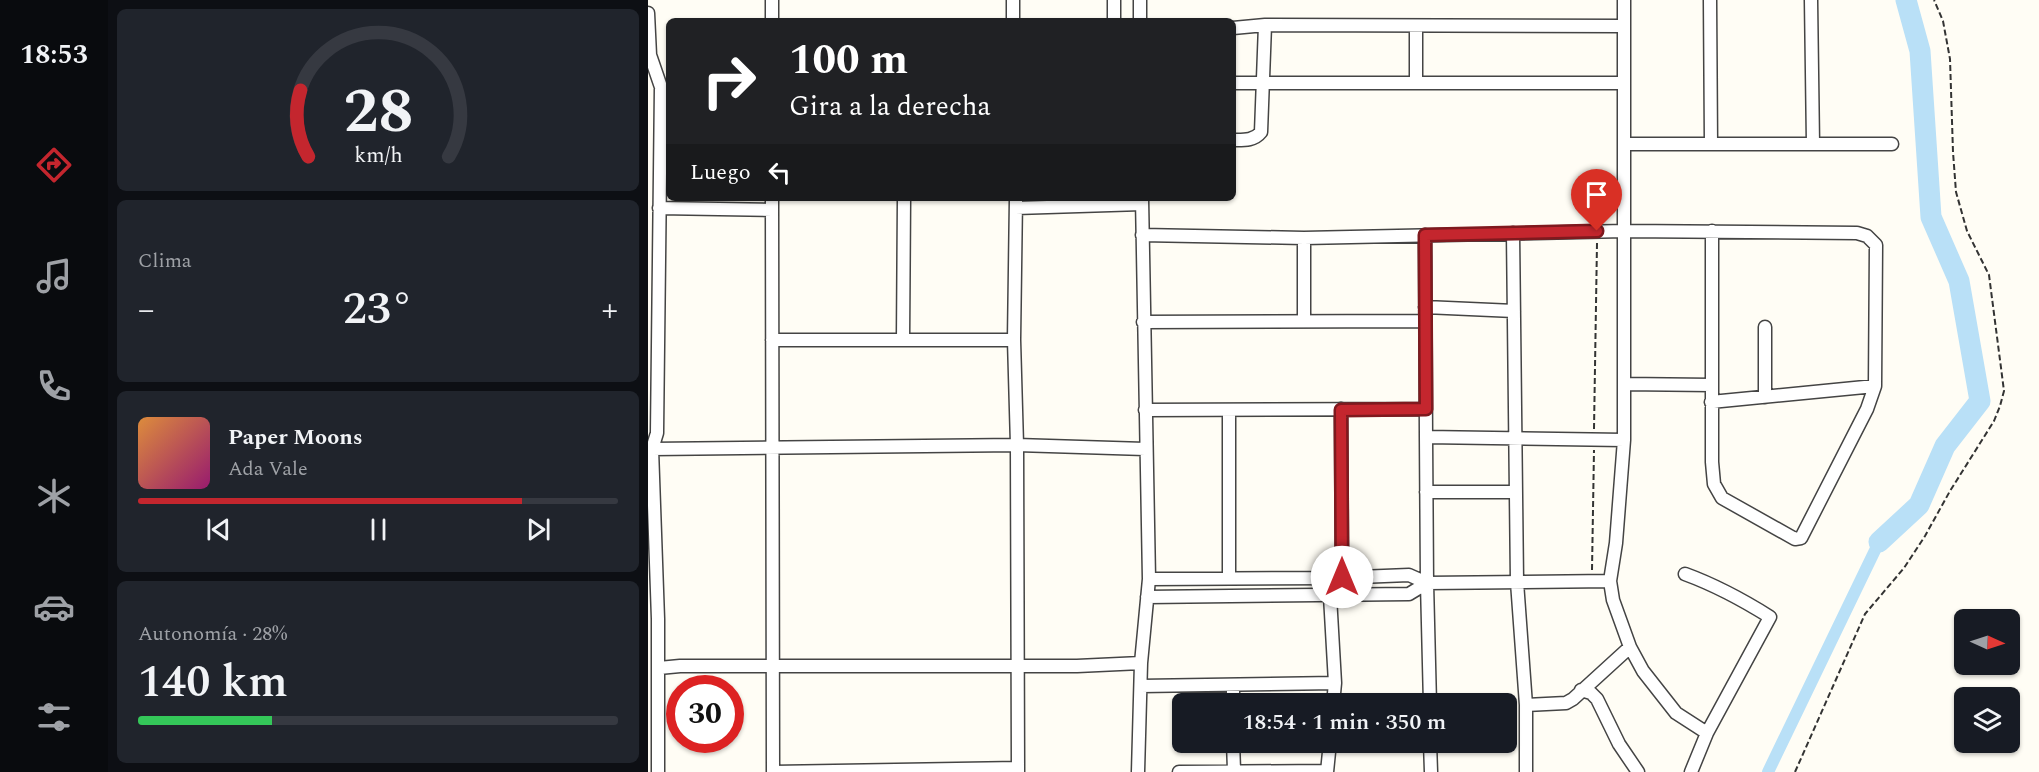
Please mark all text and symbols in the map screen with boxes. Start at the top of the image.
text: 100 m [789,29,908,92]
text: 18:53 [20,34,88,76]
icon: right [690,42,768,120]
text: 28 [343,65,413,160]
text: Gira a la derecha [789,86,991,128]
text: km/h [354,139,402,172]
icon: directions [33,144,75,186]
text: Luego [690,156,751,189]
icon: left [763,156,796,189]
pin [1571,169,1622,231]
icon: arrive [1580,178,1613,211]
text: Clima [138,246,192,276]
icon: music [33,255,75,297]
text: 23° [343,275,413,344]
text: − [138,285,155,335]
text: + [602,285,618,335]
icon: phone [33,365,75,407]
text: Paper Moons [228,421,363,454]
text: Ada Vale [228,454,308,484]
icon: climate [33,475,75,517]
icon: previous [202,513,235,546]
icon: pause [362,513,395,546]
icon: next [522,513,555,546]
position arrow [1310,545,1374,609]
icon: car [33,586,75,628]
north arrow [1954,609,2020,675]
map controls [1954,609,2020,753]
text: Autonomía · 28% [138,619,287,649]
text: 140 km [138,648,288,717]
speed limit sign: 30 [666,675,744,753]
button: layers [1954,687,2020,753]
icon: filters [33,696,75,738]
text: 18:54 · 1 min · 350 m [1243,706,1446,739]

